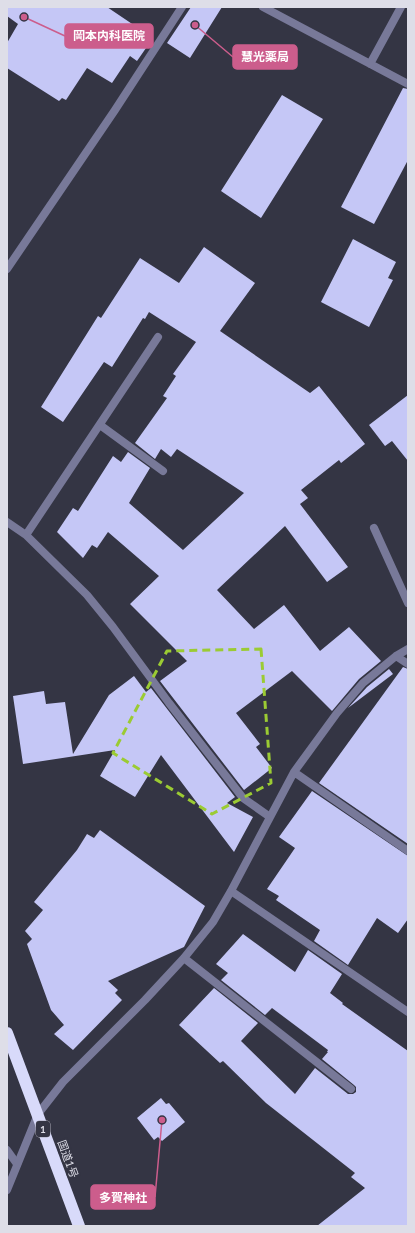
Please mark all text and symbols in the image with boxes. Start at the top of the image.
callout: 岡本内科医院 [65,24,153,48]
text: 岡本内科医院 [73,28,145,43]
callout: 慧光薬局 [233,45,297,69]
text: 慧光薬局 [241,49,289,64]
road number: 1 [36,1121,50,1137]
street label: 国道1号 [56,1138,81,1180]
callout: 多賀神社 [91,1185,155,1209]
text: 多賀神社 [99,1190,147,1205]

